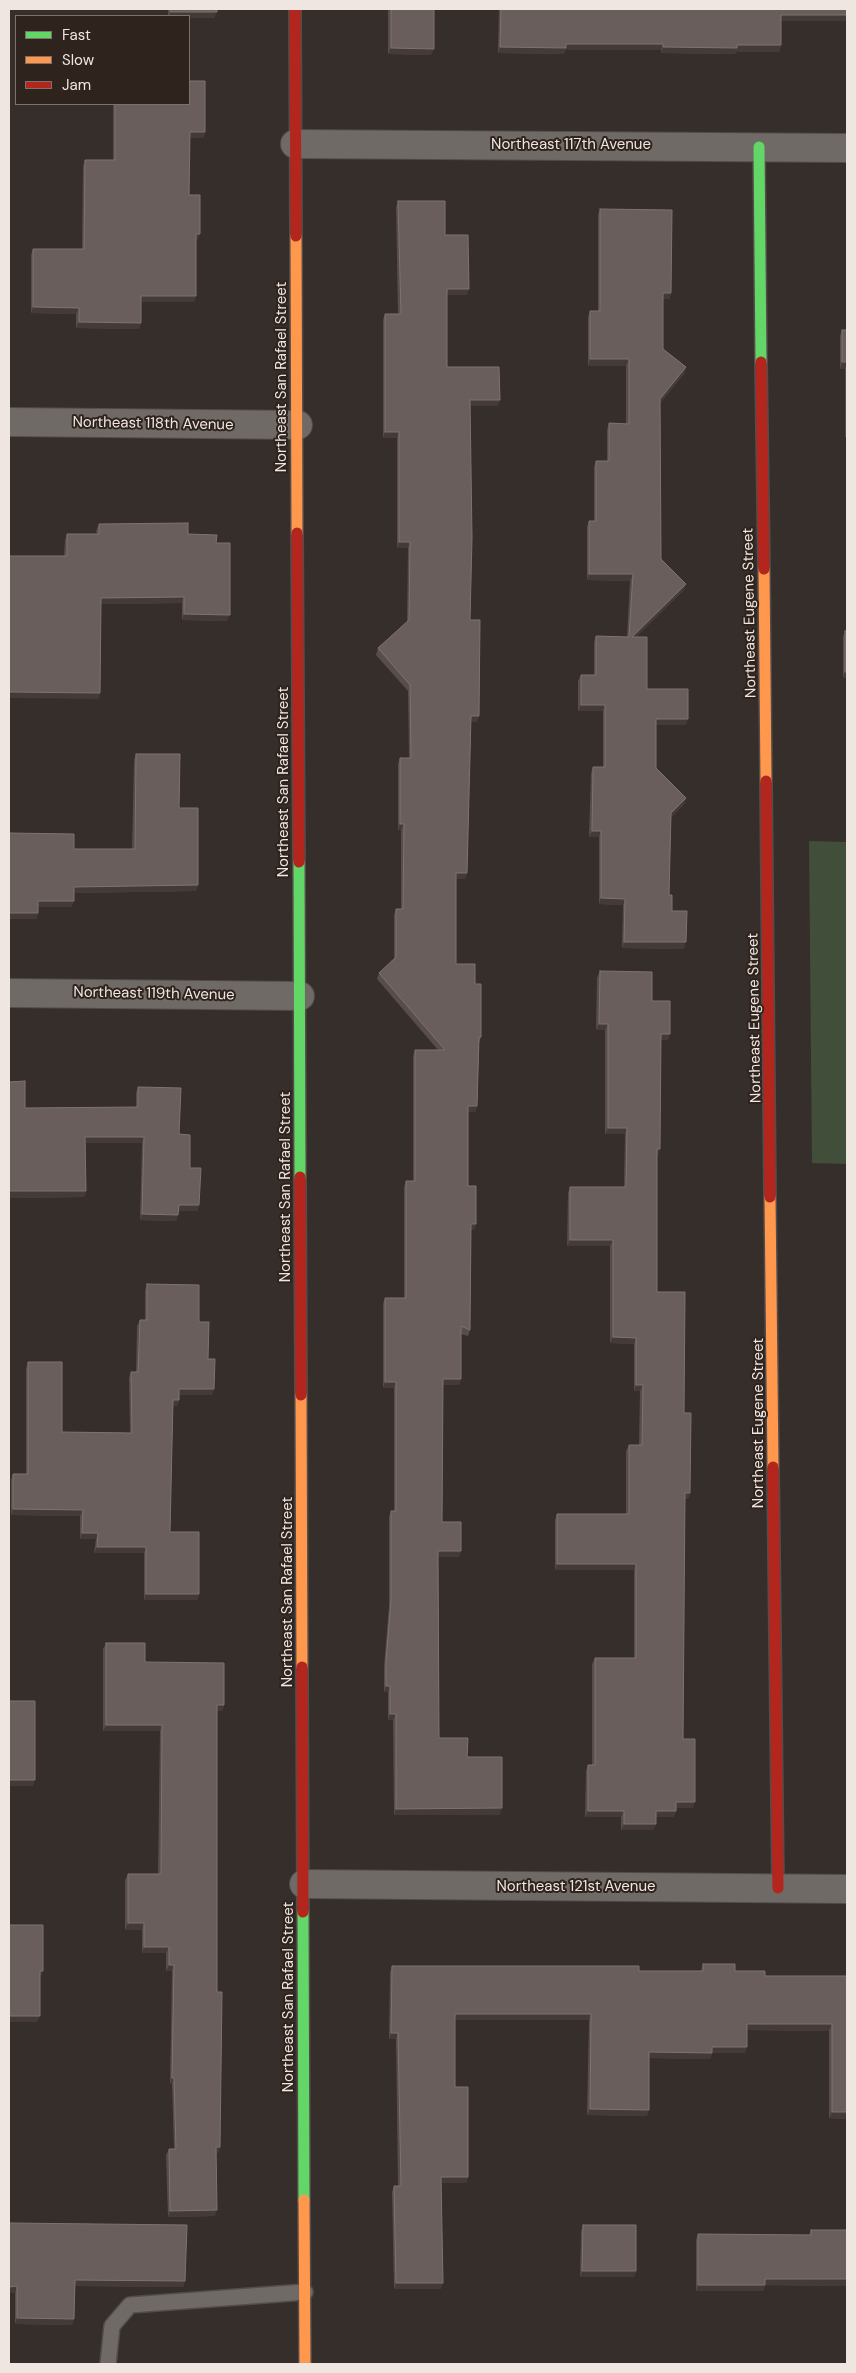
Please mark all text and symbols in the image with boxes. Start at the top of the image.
legend [15,15,190,105]
text: Fast [62,25,91,45]
text: Slow [62,50,94,70]
text: Jam [62,75,91,95]
street label: Northeast 117th Avenue [491,136,651,154]
street label: Northeast San Rafael Street [273,282,291,472]
street label: Northeast 118th Avenue [72,414,234,434]
street label: Northeast Eugene Street [740,528,760,698]
street label: Northeast San Rafael Street [275,687,293,877]
street label: Northeast Eugene Street [745,933,765,1103]
street label: Northeast 119th Avenue [73,984,235,1004]
street label: Northeast San Rafael Street [277,1092,295,1282]
street label: Northeast Eugene Street [750,1338,768,1508]
street label: Northeast San Rafael Street [279,1497,297,1687]
street label: Northeast 121st Avenue [496,1878,656,1896]
street label: Northeast San Rafael Street [280,1902,298,2092]

